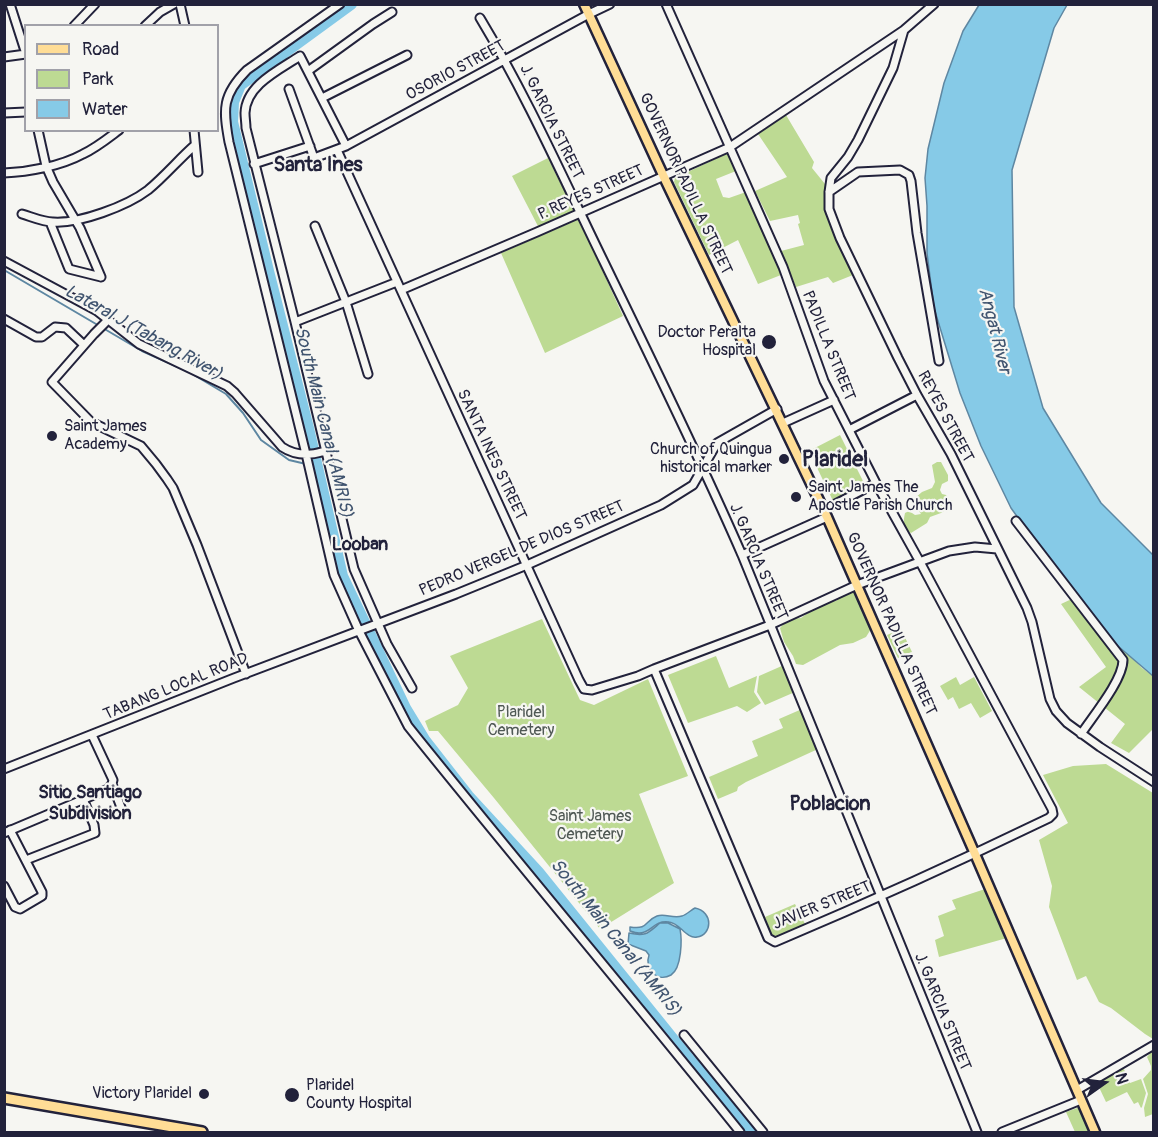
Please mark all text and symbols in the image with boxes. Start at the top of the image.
legend [24,24,219,132]
street label: OSORIO STREET [403,37,509,105]
text: Road [82,38,119,61]
street label: J. GARCIA STREET [515,61,587,183]
text: Park [82,68,114,91]
street label: GOVERNOR PADILLA STREET [634,90,736,278]
text: Water [82,98,128,121]
district label: Santa Ines [274,154,362,178]
street label: P. REYES STREET [535,161,647,225]
water label: Lateral J (Tabang River) [61,281,225,385]
water label: Angat River [973,286,1015,376]
street label: PADILLA STREET [797,288,859,404]
place label: Doctor Peralta Hospital [657,323,756,361]
water label: South Main Canal (AMRIS) [289,324,357,520]
marker: Doctor Peralta Hospital [760,333,778,351]
street label: REYES STREET [913,368,977,466]
street label: SANTA INES STREET [452,386,530,524]
place label: Saint James Academy [64,417,147,455]
marker: Saint James Academy [45,429,59,443]
place label: Church of Quingua historical marker [650,440,772,478]
district label: Plaridel [802,447,868,473]
marker: Church of Quingua historical marker [777,452,791,466]
place label: Saint James The Apostle Parish Church [808,478,952,516]
marker: Saint James The Apostle Parish Church [789,490,803,504]
street label: PEDRO VERGEL DE DIOS STREET [417,497,627,601]
street label: J. GARCIA STREET [725,501,791,623]
street label: GOVERNOR PADILLA STREET [842,529,940,719]
district label: Looban [332,534,388,556]
street label: TABANG LOCAL ROAD [101,649,251,725]
park label: Plaridel Cemetery [488,703,554,741]
district label: Sitio Santiago Subdivision [38,782,142,824]
district label: Poblacion [789,793,871,817]
park label: Saint James Cemetery [549,807,631,845]
water label: South Main Canal (AMRIS) [545,855,685,1021]
street label: JAVIER STREET [770,878,874,934]
street label: J. GARCIA STREET [910,950,974,1074]
north arrow [1074,1053,1134,1113]
text: N [1110,1071,1132,1086]
place label: Plaridel County Hospital [306,1076,412,1114]
place label: Victory Plaridel [92,1084,192,1104]
marker: Plaridel County Hospital [283,1086,301,1104]
marker: Victory Plaridel [197,1087,211,1101]

